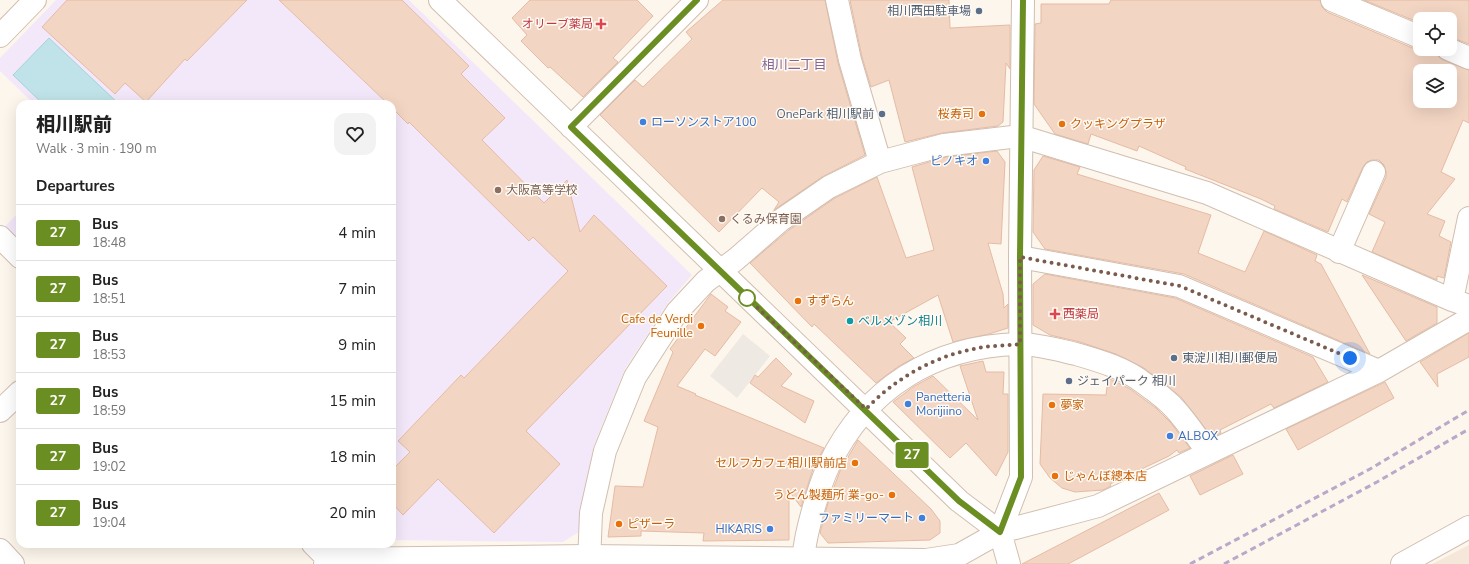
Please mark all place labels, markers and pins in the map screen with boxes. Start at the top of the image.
place label: 相川西田駐車場 [887,3,971,19]
marker: 相川西田駐車場 [974,6,984,16]
place label: オリーブ薬局 [522,16,593,32]
marker: オリーブ薬局 [596,19,606,29]
place label: OnePark 相川駅前 [777,106,874,122]
place label: 桜寿司 [938,106,974,122]
marker: OnePark 相川駅前 [877,109,887,119]
marker: 桜寿司 [977,109,987,119]
place label: ローソンストア100 [651,114,756,130]
place label: クッキングプラザ [1070,116,1166,132]
marker: ローソンストア100 [638,117,648,127]
marker: クッキングプラザ [1057,119,1067,129]
place label: ピノキオ [930,153,978,169]
marker: ピノキオ [981,156,991,166]
place label: 大阪高等学校 [506,182,578,198]
marker: 大阪高等学校 [493,185,503,195]
place label: くるみ保育園 [730,211,802,227]
marker: くるみ保育園 [717,214,727,224]
unlabelled marker [738,289,756,307]
place label: すずらん [806,293,854,309]
marker: すずらん [793,296,803,306]
place label: 西薬局 [1063,306,1099,322]
marker: 西薬局 [1050,309,1060,319]
place label: Cafe de Verdi Feunille [621,311,693,341]
place label: ベルメゾン相川 [858,313,942,329]
marker: ベルメゾン相川 [845,316,855,326]
marker: Cafe de Verdi Feunille [696,321,706,331]
place label: 東淀川相川郵便局 [1182,350,1278,366]
marker: 東淀川相川郵便局 [1169,353,1179,363]
place label: ジェイパーク 相川 [1077,373,1176,389]
marker: ジェイパーク 相川 [1064,376,1074,386]
place label: Panetteria Morijiino [916,389,971,419]
place label: 夢家 [1060,397,1084,413]
marker: Panetteria Morijiino [903,399,913,409]
marker: 夢家 [1047,400,1057,410]
place label: ALBOX [1178,428,1218,444]
marker: ALBOX [1165,431,1175,441]
place label: セルフカフェ相川駅前店 [715,455,847,471]
marker: セルフカフェ相川駅前店 [850,458,860,468]
place label: じゃんぼ總本店 [1063,468,1147,484]
marker: じゃんぼ總本店 [1050,471,1060,481]
place label: うどん製麺所 業-go- [773,487,884,503]
marker: うどん製麺所 業-go- [887,490,897,500]
place label: ファミリーマート [818,510,914,526]
marker: ファミリーマート [917,513,927,523]
place label: ピザーラ [627,516,675,532]
marker: ピザーラ [614,519,624,529]
place label: HIKARIS [715,521,762,537]
marker: HIKARIS [765,524,775,534]

